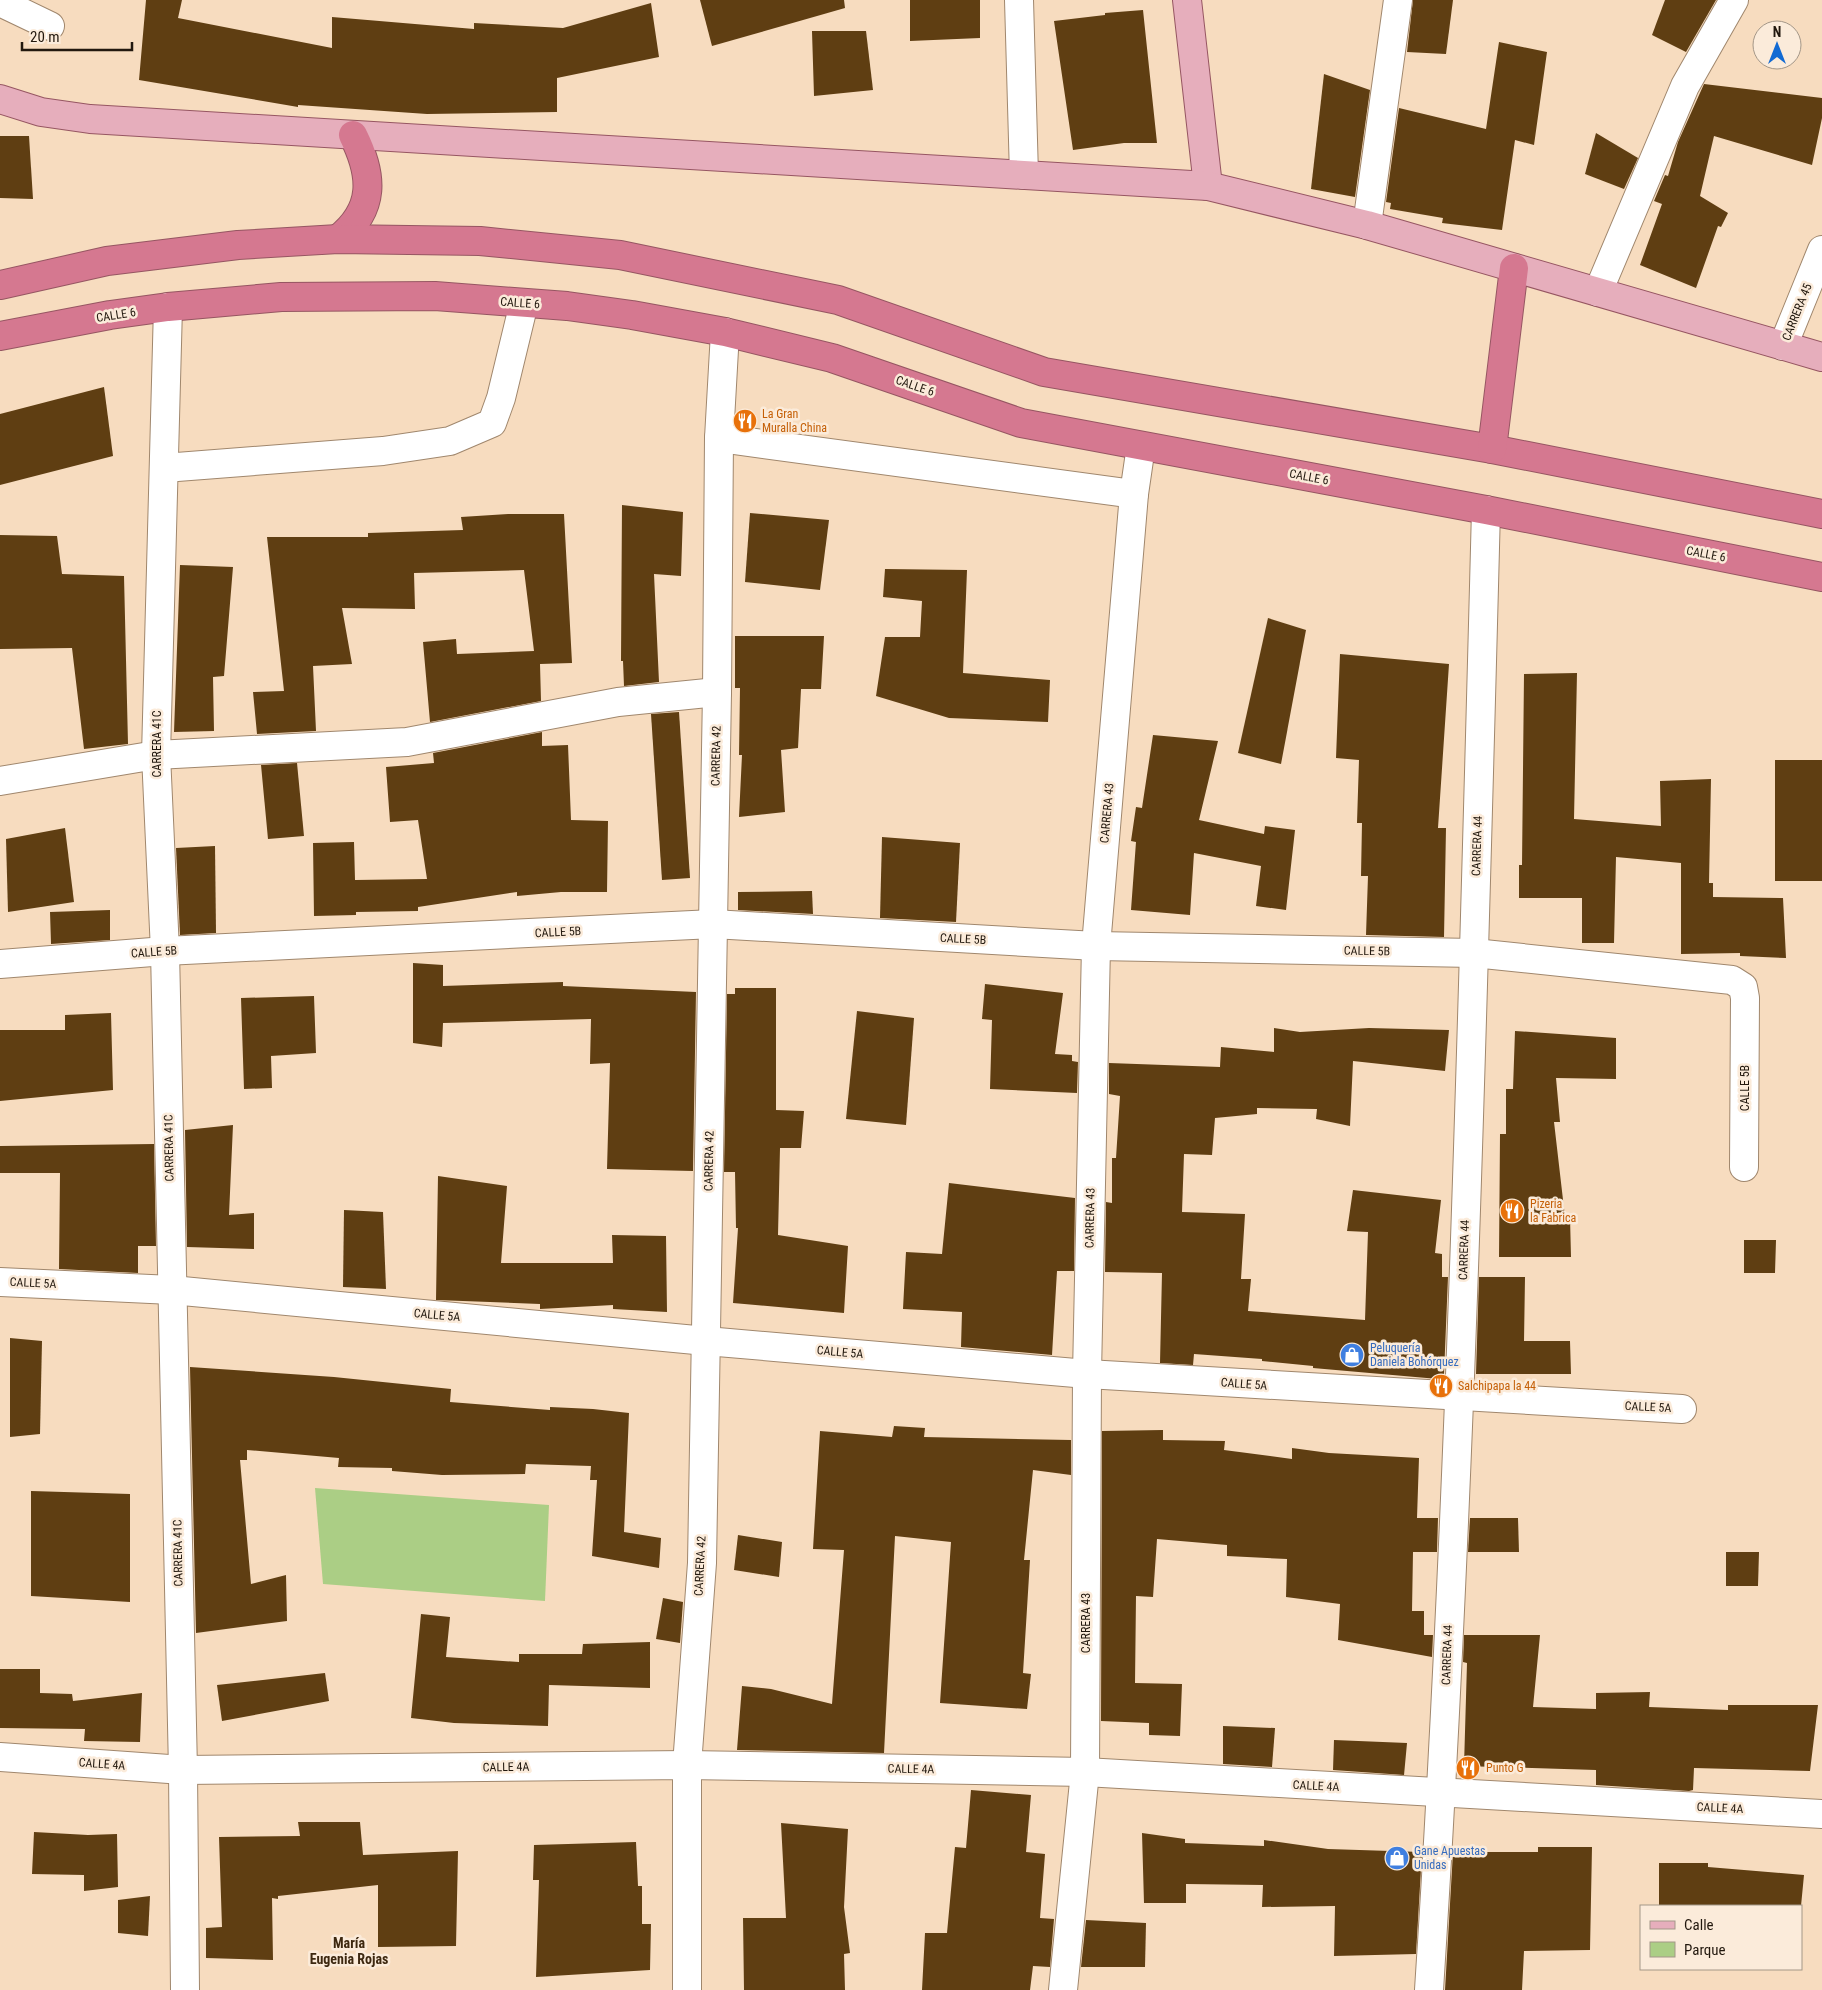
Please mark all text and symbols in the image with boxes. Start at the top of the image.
scale bar [22,20,132,52]
north arrow [1752,20,1802,70]
text: N [1773,24,1781,40]
text: 20 m [30,28,60,46]
street label: CARRERA 45 [1779,281,1815,343]
street label: CALLE 6 [500,295,540,311]
street label: CALLE 6 [95,305,137,325]
street label: CALLE 6 [894,373,936,399]
place label: La Gran Muralla China [762,407,827,435]
restaurant icon: La Gran Muralla China [732,408,758,434]
street label: CALLE 6 [1288,466,1330,488]
street label: CALLE 6 [1685,543,1727,565]
street label: CARRERA 41C [150,710,164,778]
street label: CARRERA 42 [708,726,724,786]
street label: CARRERA 43 [1097,782,1117,844]
street label: CARRERA 44 [1469,816,1485,876]
street label: CALLE 5B [534,924,582,940]
street label: CALLE 5B [939,931,987,947]
street label: CALLE 5B [130,943,178,961]
street label: CALLE 5B [1344,944,1390,958]
street label: CALLE 5B [1738,1065,1752,1111]
street label: CARRERA 41C [161,1114,177,1182]
street label: CARRERA 42 [701,1131,717,1191]
street label: CARRERA 43 [1082,1188,1098,1248]
place label: Pizeria la Fabrica [1530,1197,1576,1225]
restaurant icon: Pizeria la Fabrica [1499,1198,1525,1224]
street label: CARRERA 44 [1456,1220,1472,1280]
street label: CALLE 5A [9,1275,57,1291]
street label: CALLE 5A [413,1306,461,1324]
place label: Peluquería Daniela Bohórquez [1370,1341,1459,1369]
shop icon: Peluquería Daniela Bohórquez [1339,1342,1365,1368]
street label: CALLE 5A [816,1343,864,1361]
restaurant icon: Salchipapa la 44 [1428,1373,1454,1399]
street label: CALLE 5A [1220,1375,1268,1393]
place label: Salchipapa la 44 [1458,1379,1536,1393]
street label: CALLE 5A [1624,1399,1672,1415]
street label: CARRERA 41C [170,1519,186,1587]
street label: CARRERA 42 [691,1535,709,1596]
street label: CARRERA 43 [1079,1593,1093,1653]
street label: CARRERA 44 [1439,1625,1455,1685]
street label: CALLE 4A [78,1755,126,1773]
restaurant icon: Punto G [1455,1755,1481,1781]
street label: CALLE 4A [483,1760,530,1774]
place label: Punto G [1486,1761,1524,1775]
street label: CALLE 4A [888,1762,935,1776]
street label: CALLE 4A [1292,1778,1340,1794]
street label: CALLE 4A [1696,1800,1744,1816]
place label: Gane Apuestas Unidas [1414,1844,1486,1872]
shop icon: Gane Apuestas Unidas [1384,1845,1410,1871]
legend [1640,1905,1802,1970]
text: Calle [1684,1916,1714,1934]
district label: María Eugenia Rojas [310,1935,388,1967]
text: Parque [1684,1941,1726,1959]

